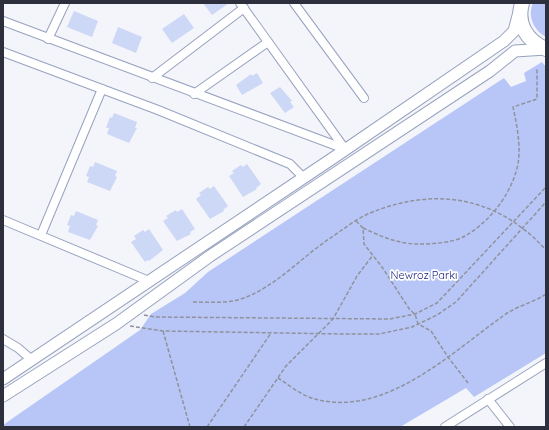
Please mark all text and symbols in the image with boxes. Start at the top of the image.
park label: Newroz Parkı [391,268,457,282]

